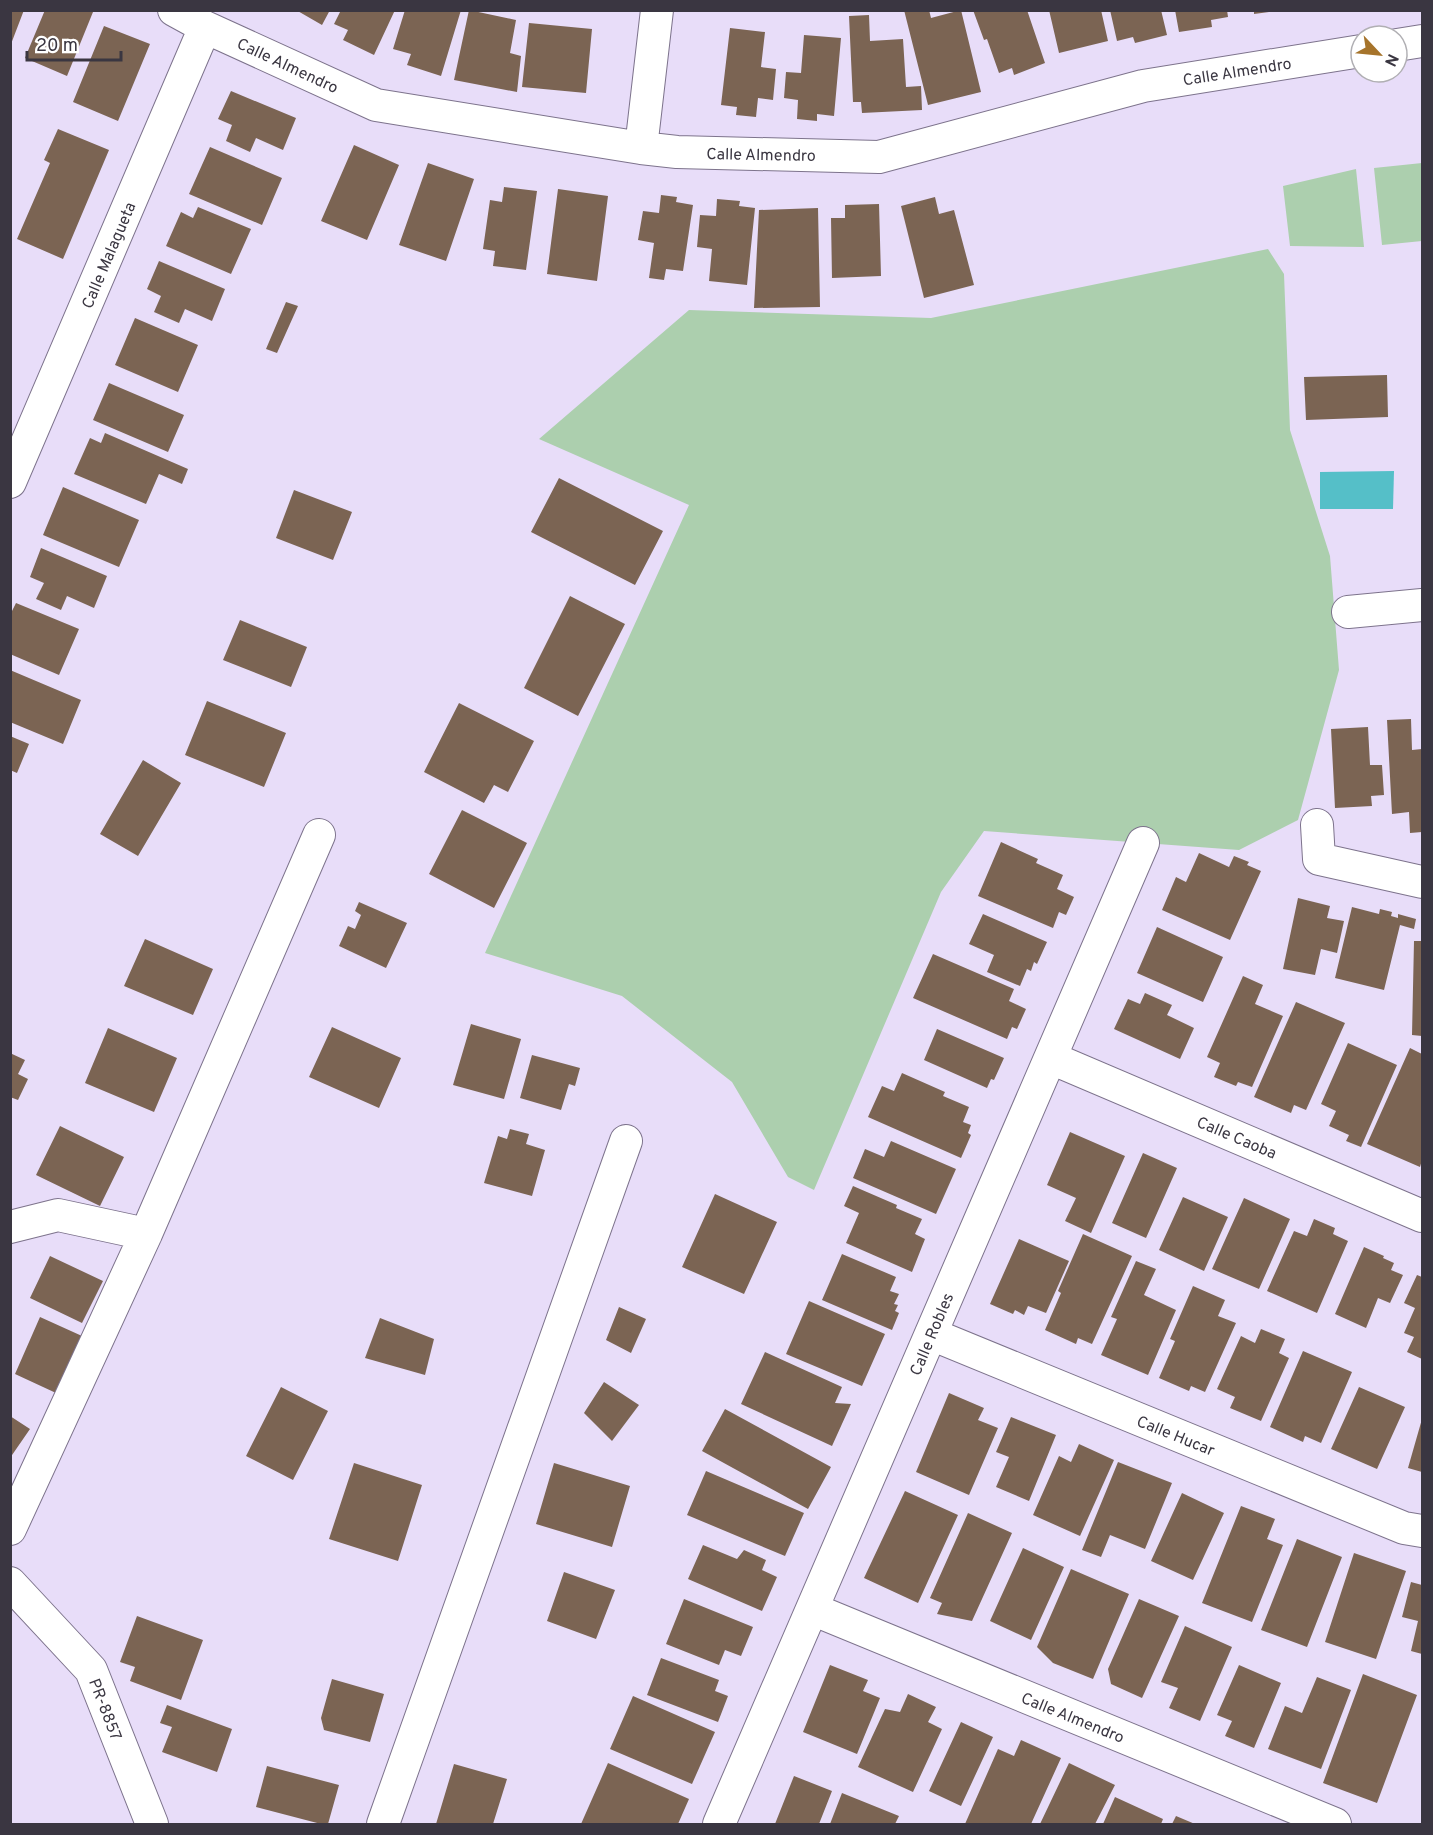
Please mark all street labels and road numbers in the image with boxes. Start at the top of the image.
street label: Calle Almendro [233,35,341,99]
street label: Calle Almendro [1182,55,1293,91]
street label: Calle Almendro [706,145,816,167]
street label: Calle Malagueta [78,199,141,312]
street label: Calle Caoba [1193,1113,1279,1165]
street label: Calle Robles [906,1290,959,1379]
street label: Calle Hucar [1133,1412,1217,1462]
street label: PR-8857 [83,1676,125,1743]
street label: Calle Almendro [1018,1689,1127,1749]

